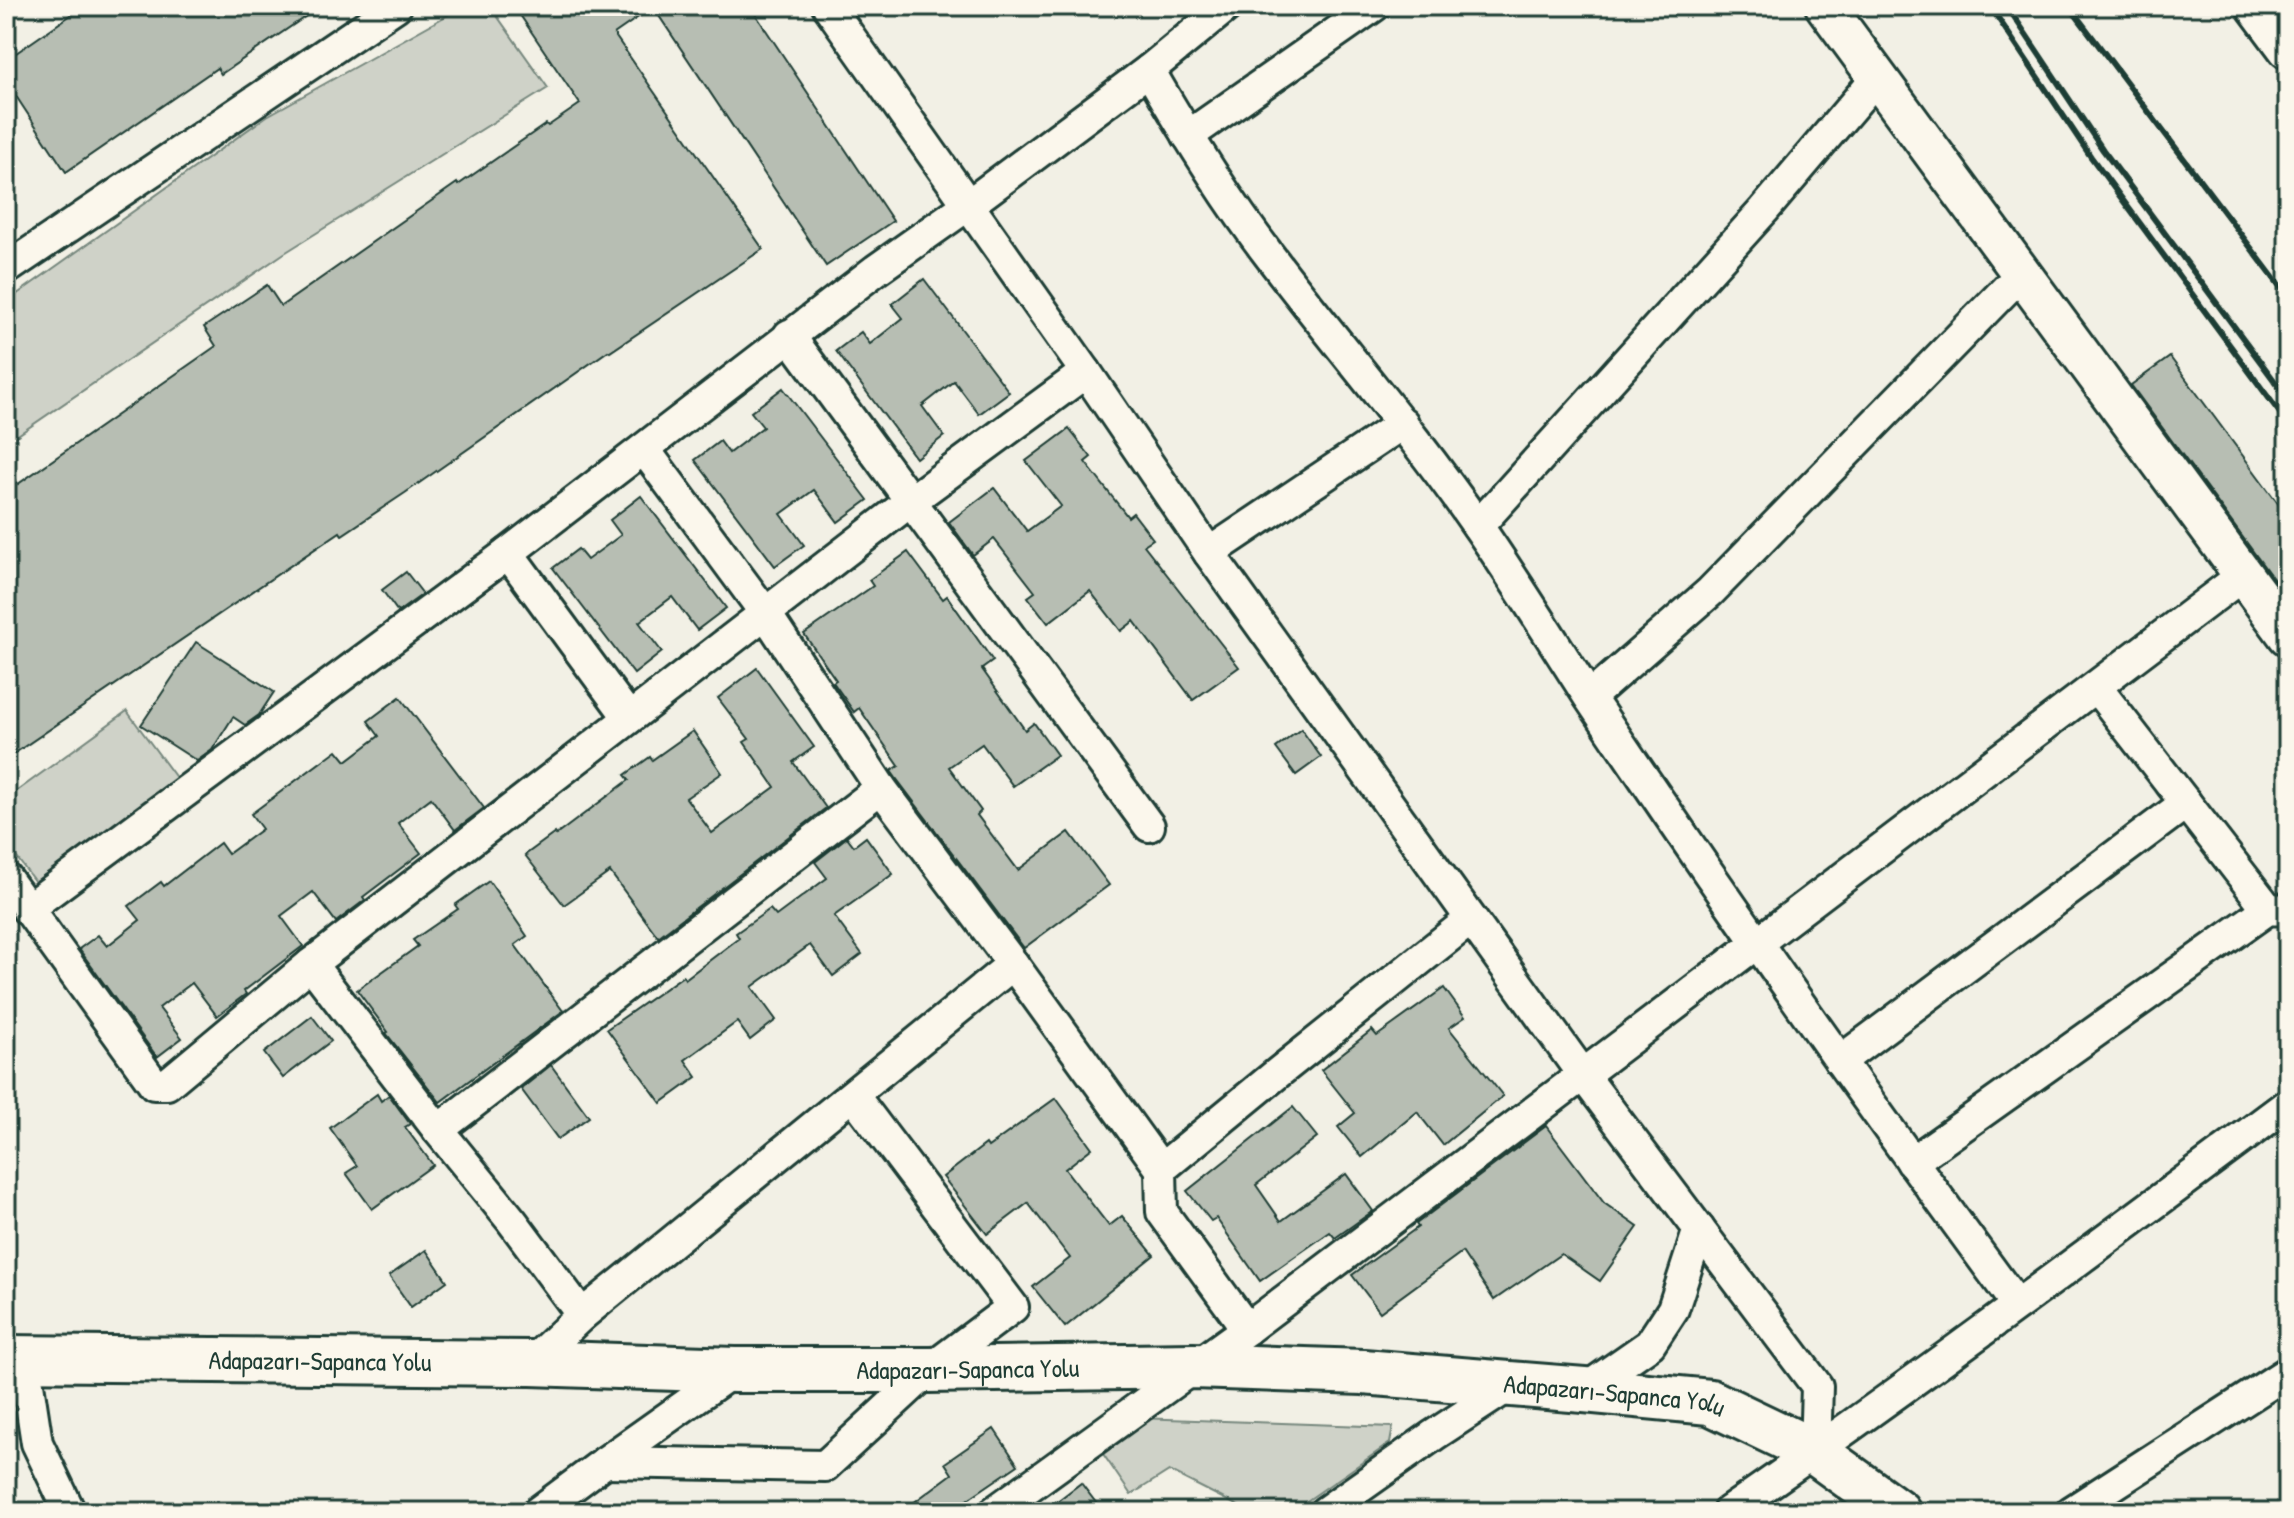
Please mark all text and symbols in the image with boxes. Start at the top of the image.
street label: Adapazarı-Sapanca Yolu [208,1342,432,1379]
street label: Adapazarı-Sapanca Yolu [856,1350,1080,1387]
street label: Adapazarı-Sapanca Yolu [1502,1366,1732,1424]

